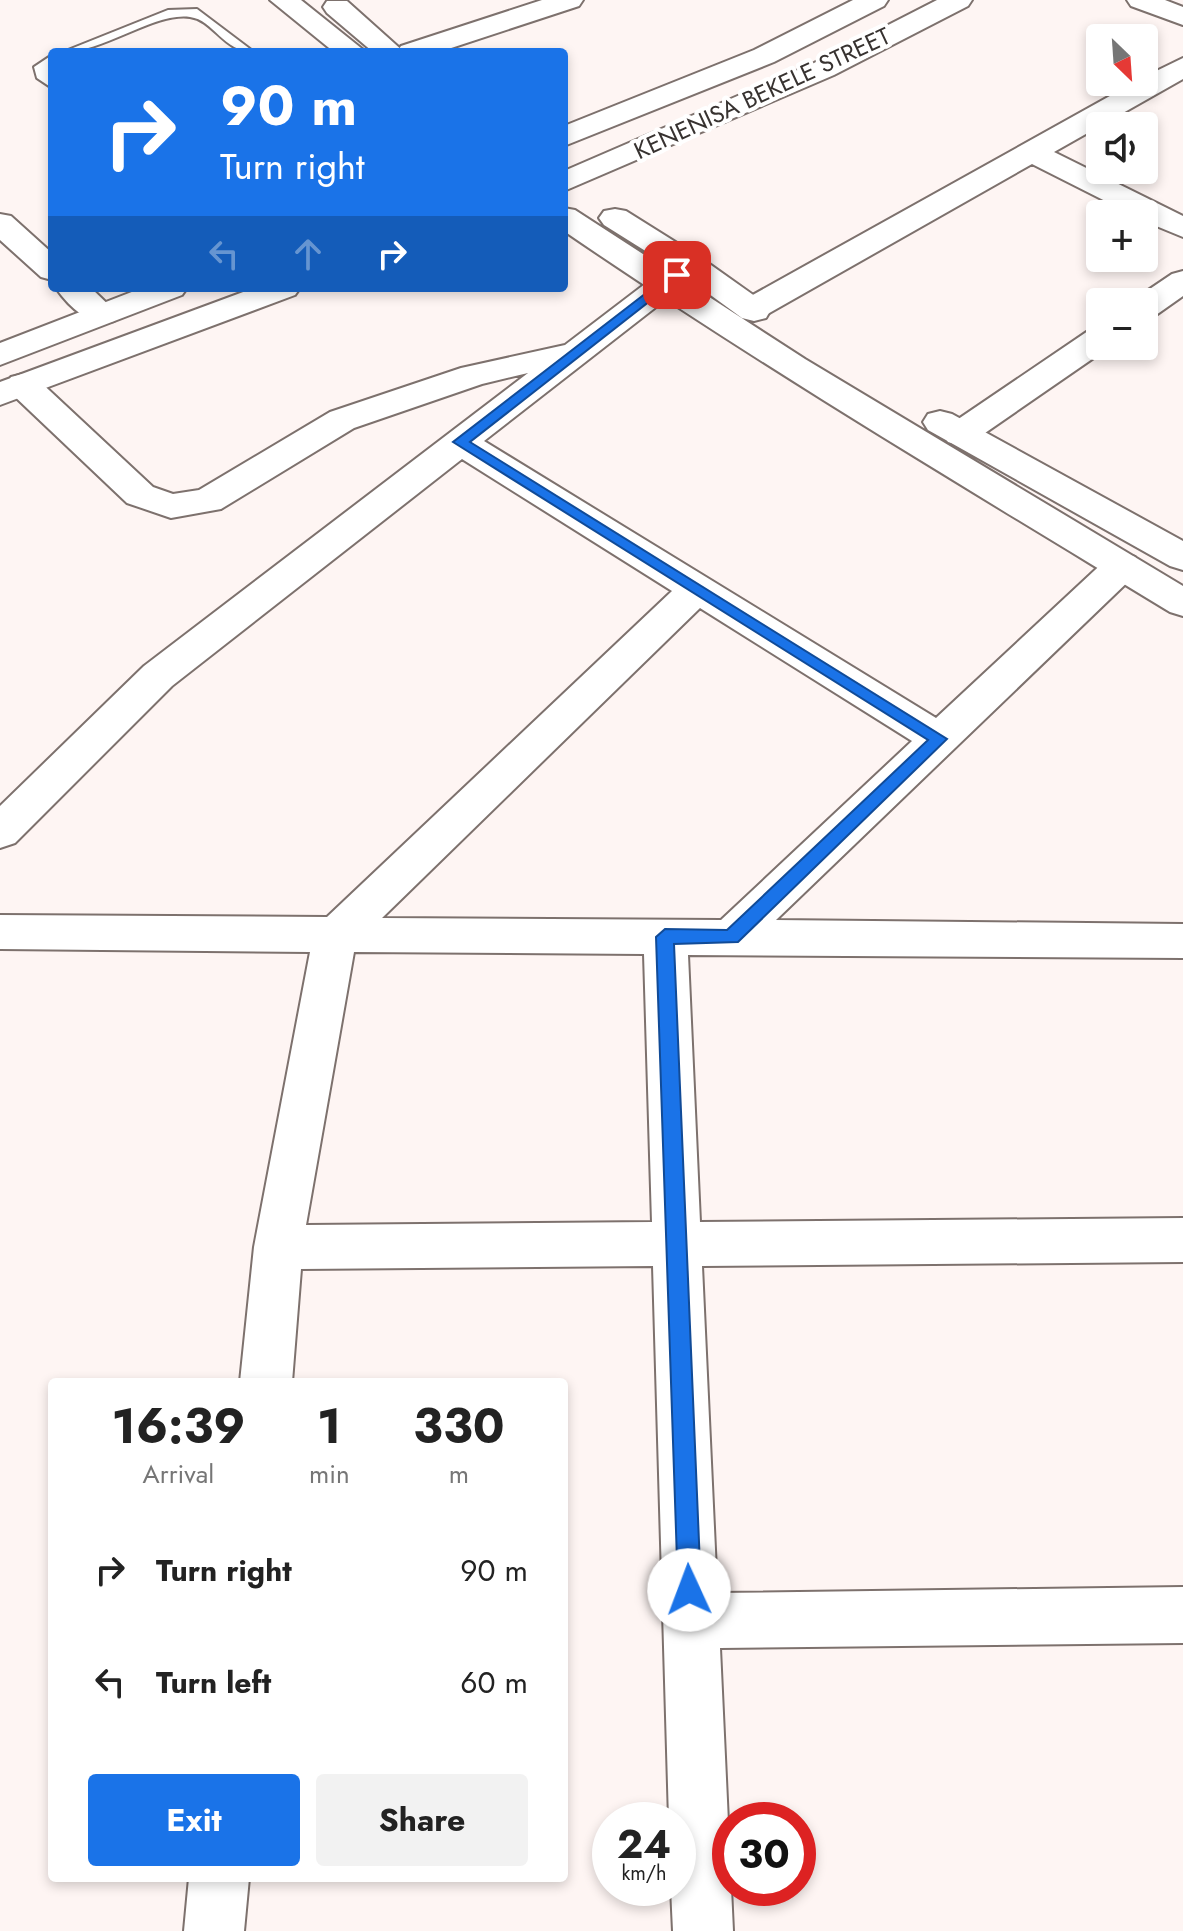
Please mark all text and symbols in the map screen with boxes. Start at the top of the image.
street label: KENENISA BEKELE STREET [628,18,896,168]
north arrow [1086,24,1158,96]
map controls [1086,24,1158,360]
text: 90 m [220,65,357,146]
icon: right [88,80,192,184]
button: sound [1086,112,1158,184]
text: Turn right [220,140,365,192]
button: + [1086,200,1158,272]
icon: left [202,232,246,276]
icon: ahead [286,232,330,276]
icon: right [370,232,414,276]
pin [643,241,711,309]
icon: arrive [655,253,699,297]
button: − [1086,288,1158,360]
text: 16:39 [111,1392,245,1461]
text: 1 [317,1392,341,1461]
text: 330 [413,1392,504,1461]
text: Arrival [143,1455,214,1493]
text: min [309,1455,350,1493]
text: m [449,1455,469,1493]
icon: right [88,1548,132,1592]
position arrow [647,1548,731,1632]
text: Turn right [156,1549,292,1592]
text: 90 m [460,1549,528,1592]
icon: left [88,1660,132,1704]
text: Turn left [156,1661,271,1704]
text: 60 m [460,1661,528,1704]
button: Exit [88,1774,300,1866]
button: Share [316,1774,528,1866]
speed limit sign: 30 [712,1802,816,1906]
text: 24 [617,1815,671,1873]
text: km/h [621,1859,667,1888]

